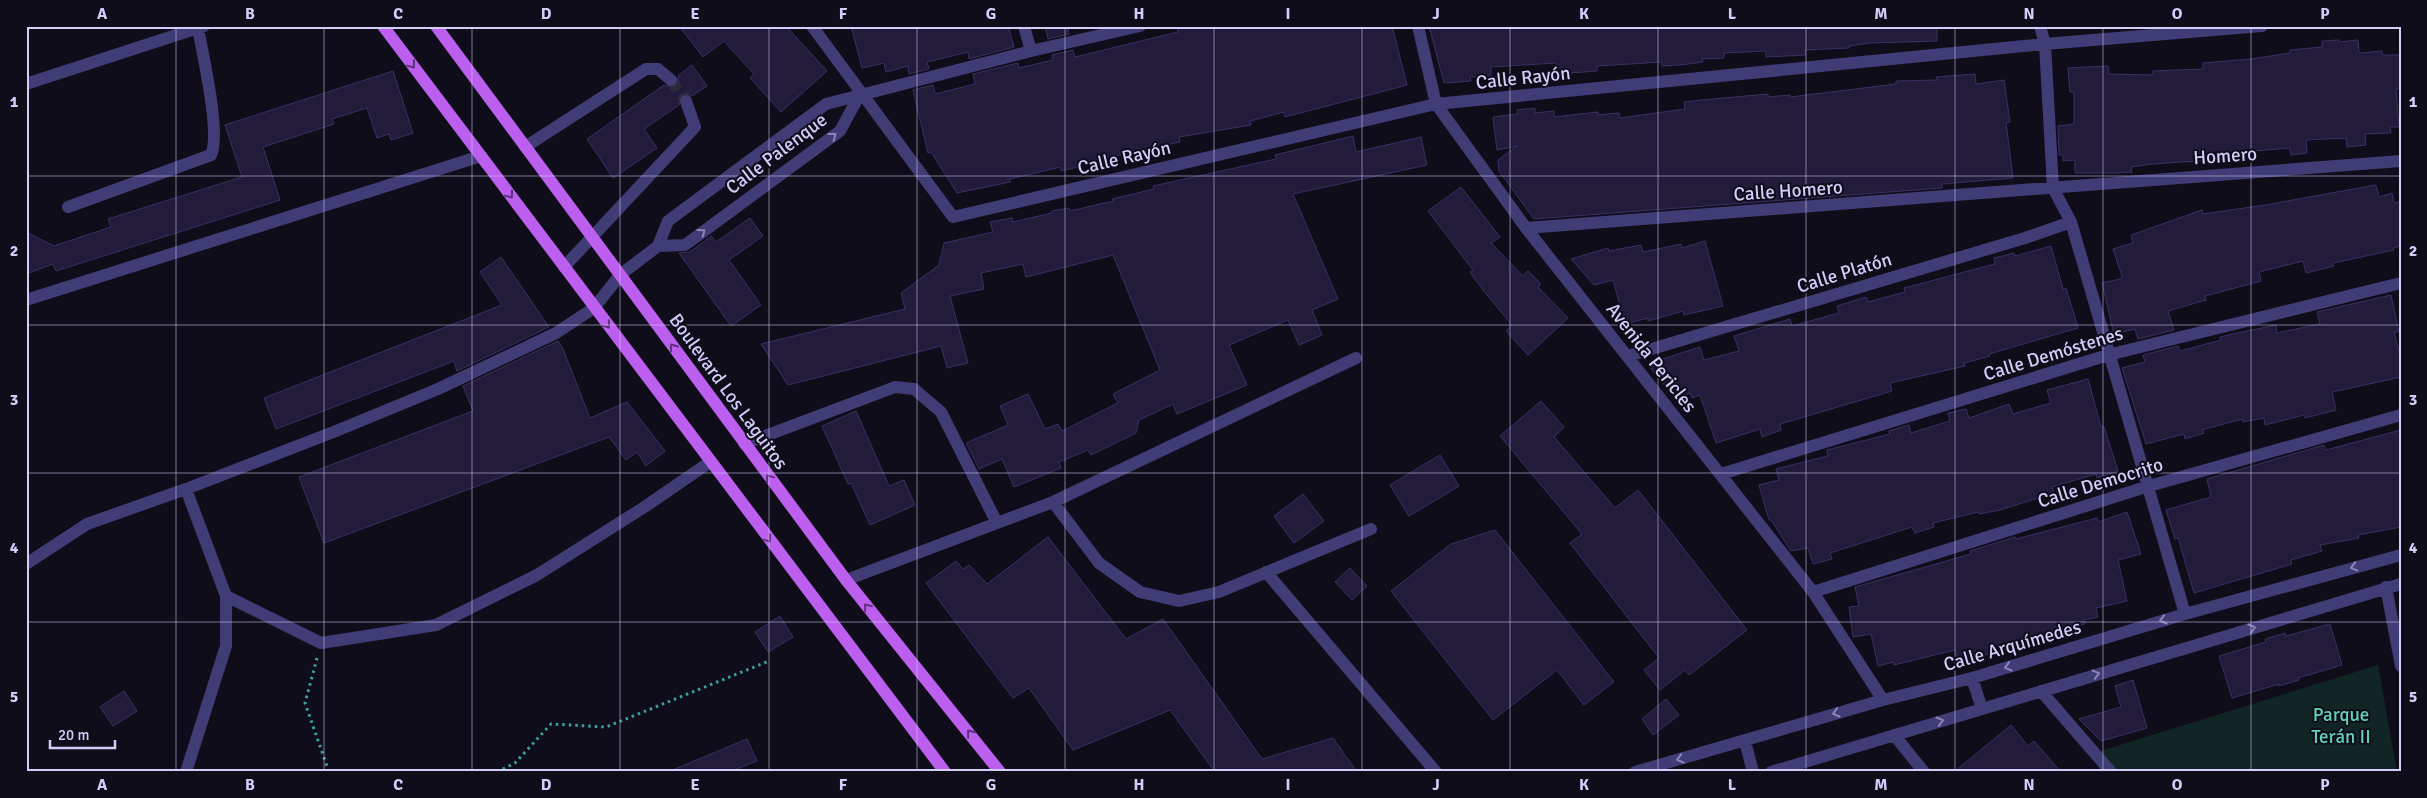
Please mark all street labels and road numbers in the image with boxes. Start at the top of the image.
street label: Calle Rayón [1475,61,1572,95]
street label: Calle Palenque [721,108,832,200]
street label: Calle Rayón [1075,136,1173,180]
street label: Homero [2192,142,2258,170]
street label: Calle Homero [1733,175,1844,207]
street label: Calle Platón [1794,247,1895,299]
street label: Avenida Pericles [1601,298,1702,417]
street label: Boulevard Los Laguitos [664,309,793,474]
street label: Calle Demóstenes [1981,321,2126,387]
street label: Calle Democrito [2035,452,2166,513]
street label: Calle Arquímedes [1941,615,2084,677]

